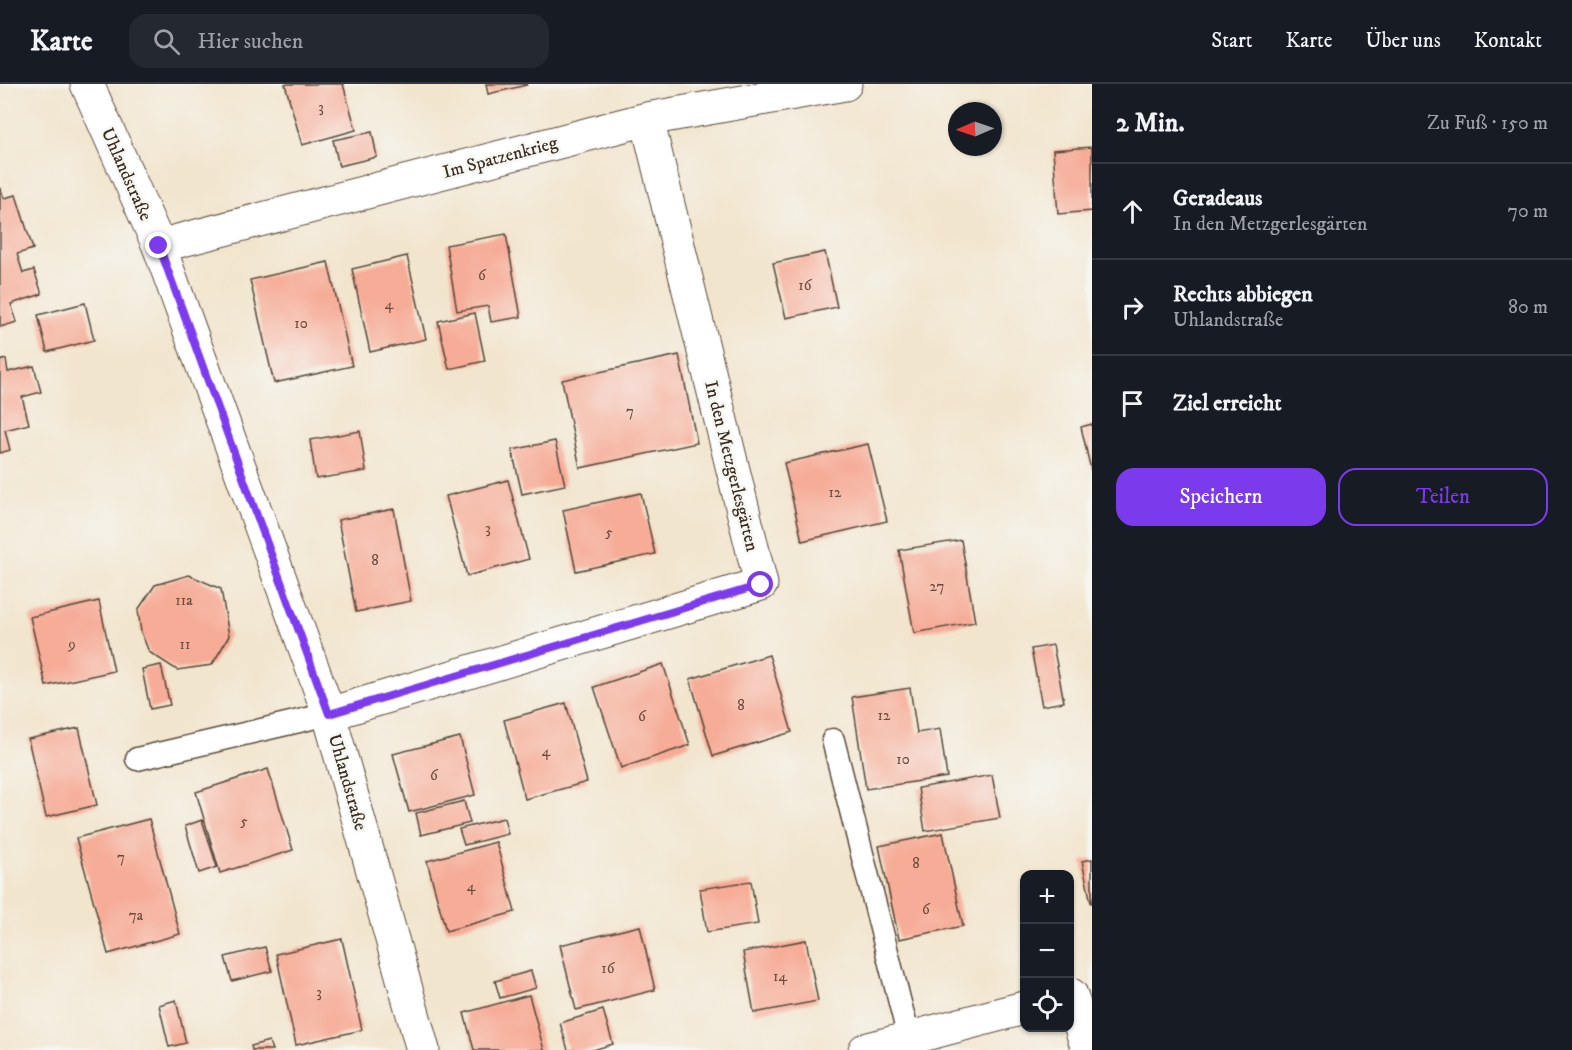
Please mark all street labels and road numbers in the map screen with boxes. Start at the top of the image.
street label: Uhlandstraße [96,125,156,224]
street label: Im Spatzenkrieg [441,132,560,184]
street label: In den Metzgerlesgärten [699,379,763,554]
street label: Uhlandstraße [323,732,371,833]

